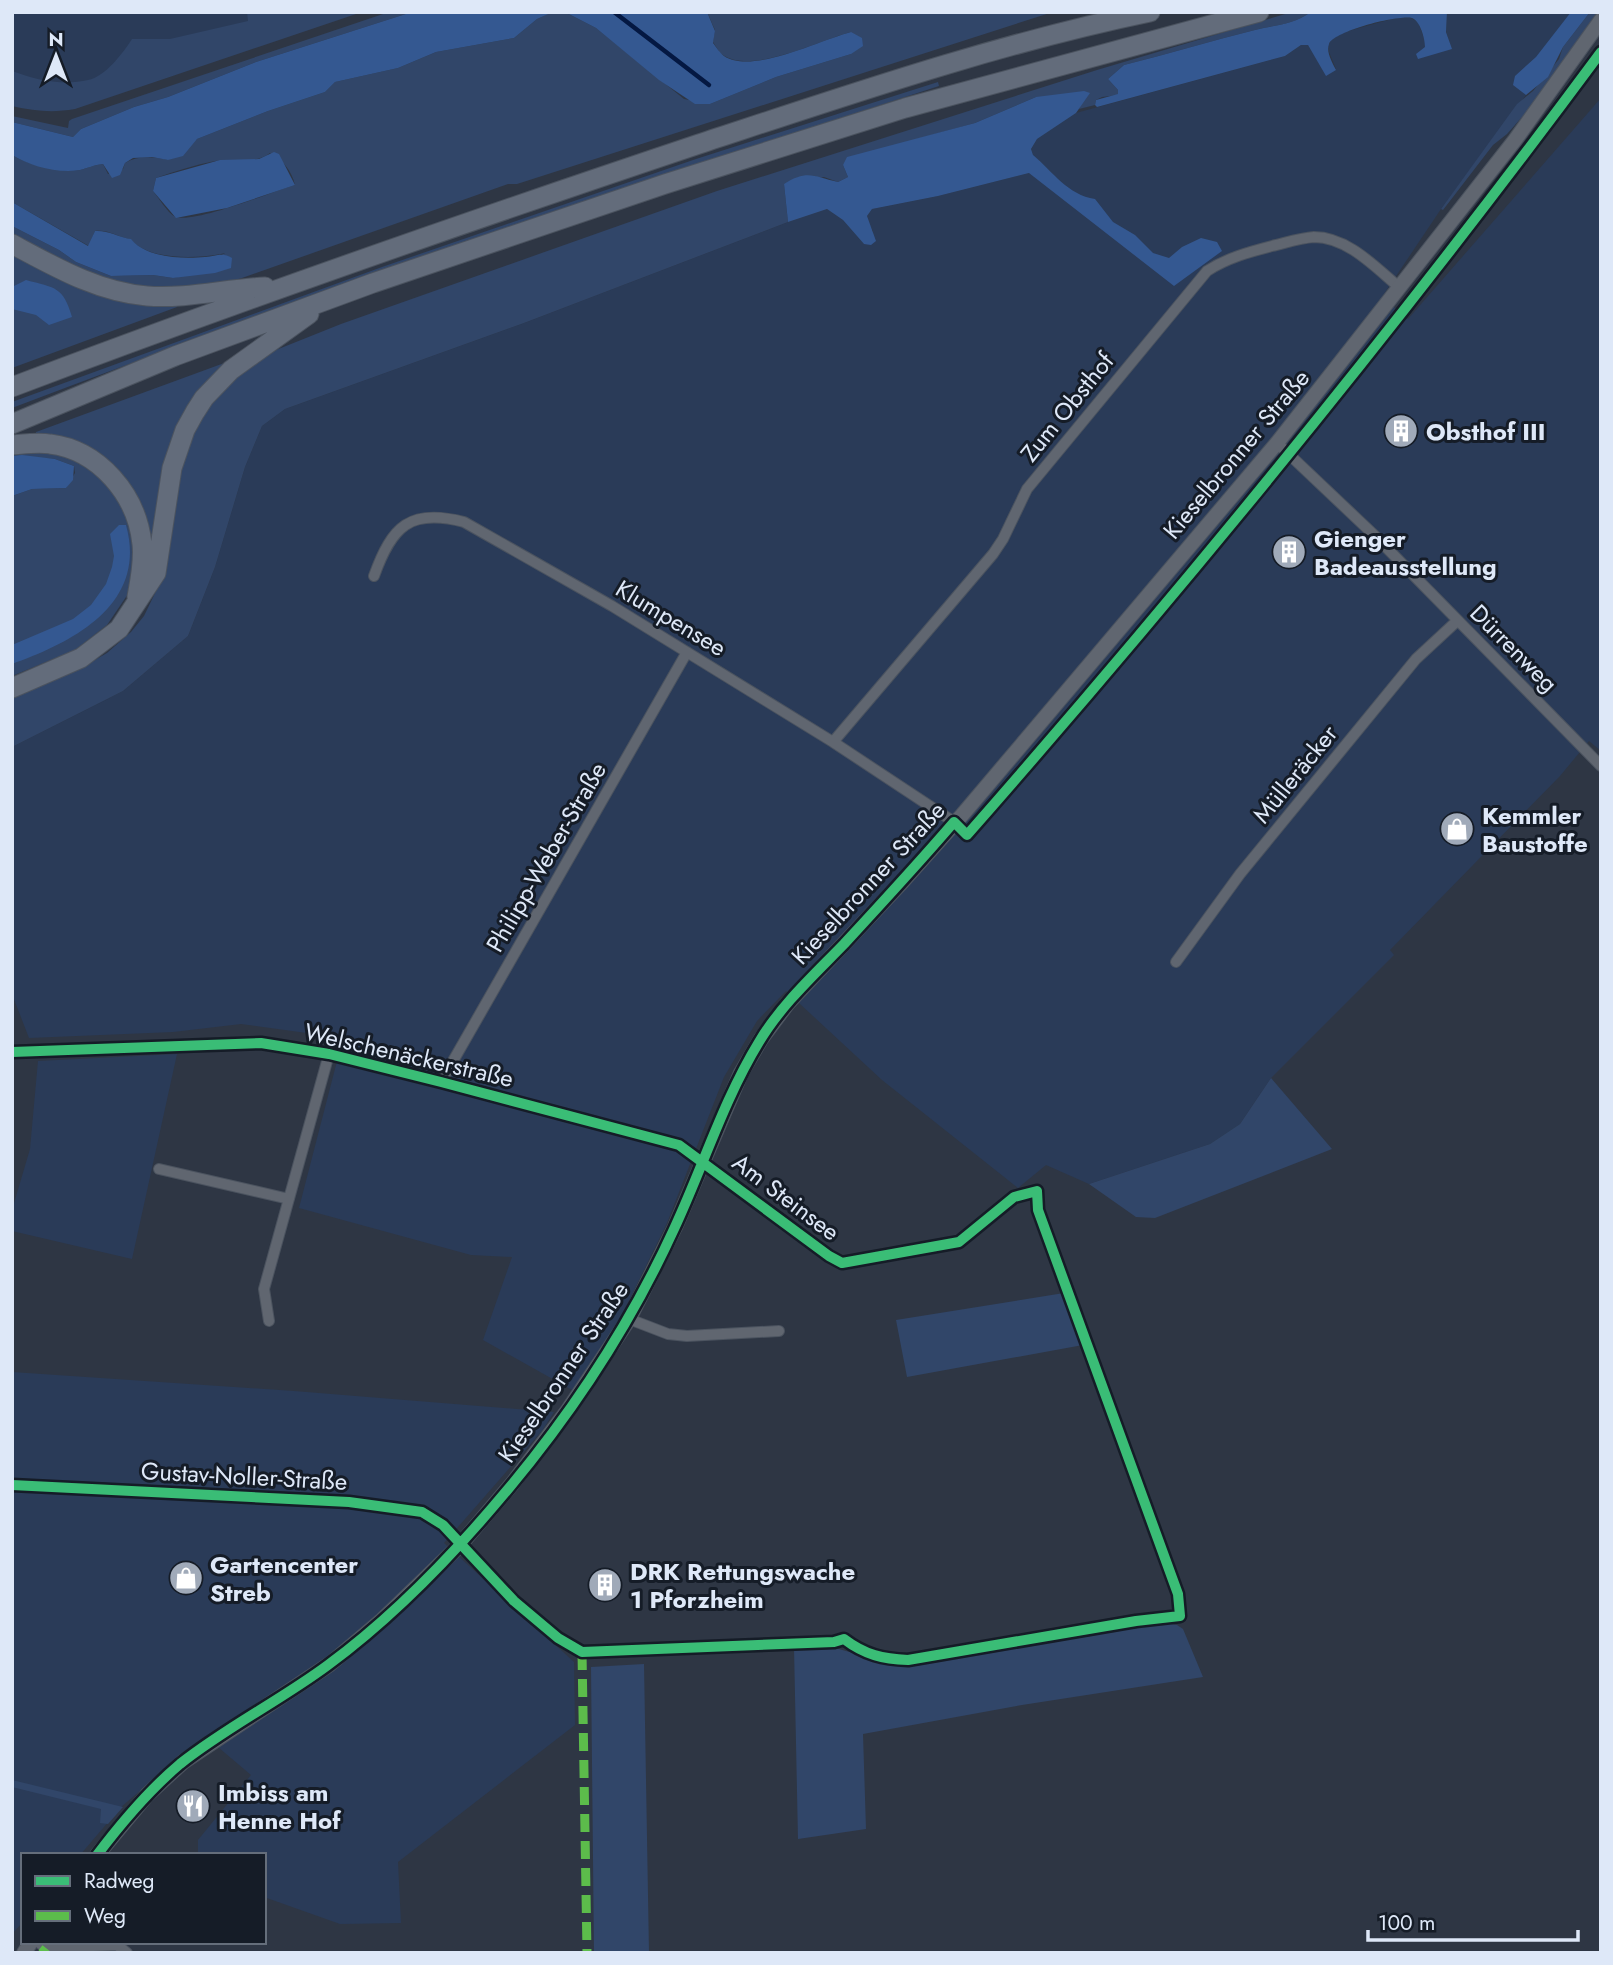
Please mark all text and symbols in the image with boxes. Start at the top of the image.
north arrow [21,21,91,91]
text: N [48,26,64,53]
street label: Zum Obsthof [1012,344,1123,469]
street label: Kieselbronner Straße [1154,362,1318,546]
building icon: Obsthof III [1382,412,1420,450]
place label: Obsthof III [1426,414,1545,449]
place label: Gienger Badeausstellung [1314,521,1497,584]
building icon: Gienger Badeausstellung [1270,533,1308,571]
street label: Klumpensee [609,571,733,665]
street label: Dürrenweg [1462,596,1566,700]
street label: Mülleräcker [1244,717,1346,831]
street label: Philipp-Weber-Straße [477,755,615,959]
street label: Kieselbronner Straße [783,794,953,972]
place label: Kemmler Baustoffe [1482,798,1588,861]
shop icon: Kemmler Baustoffe [1438,810,1476,848]
street label: Welschenäckerstraße [301,1014,517,1096]
street label: Am Steinsee [725,1145,847,1249]
street label: Kieselbronner Straße [489,1274,637,1470]
street label: Gustav-Noller-Straße [140,1453,348,1499]
place label: Gartencenter Streb [210,1547,358,1610]
place label: DRK Rettungswache 1 Pforzheim [630,1554,855,1617]
shop icon: Gartencenter Streb [167,1559,205,1597]
building icon: DRK Rettungswache 1 Pforzheim [586,1566,624,1604]
place label: Imbiss am Henne Hof [218,1775,342,1838]
restaurant icon: Imbiss am Henne Hof [174,1787,212,1825]
legend [21,1853,266,1944]
text: Radweg [84,1866,155,1896]
scale bar [1368,1898,1578,1942]
text: Weg [84,1901,126,1931]
text: 100 m [1378,1908,1435,1938]

